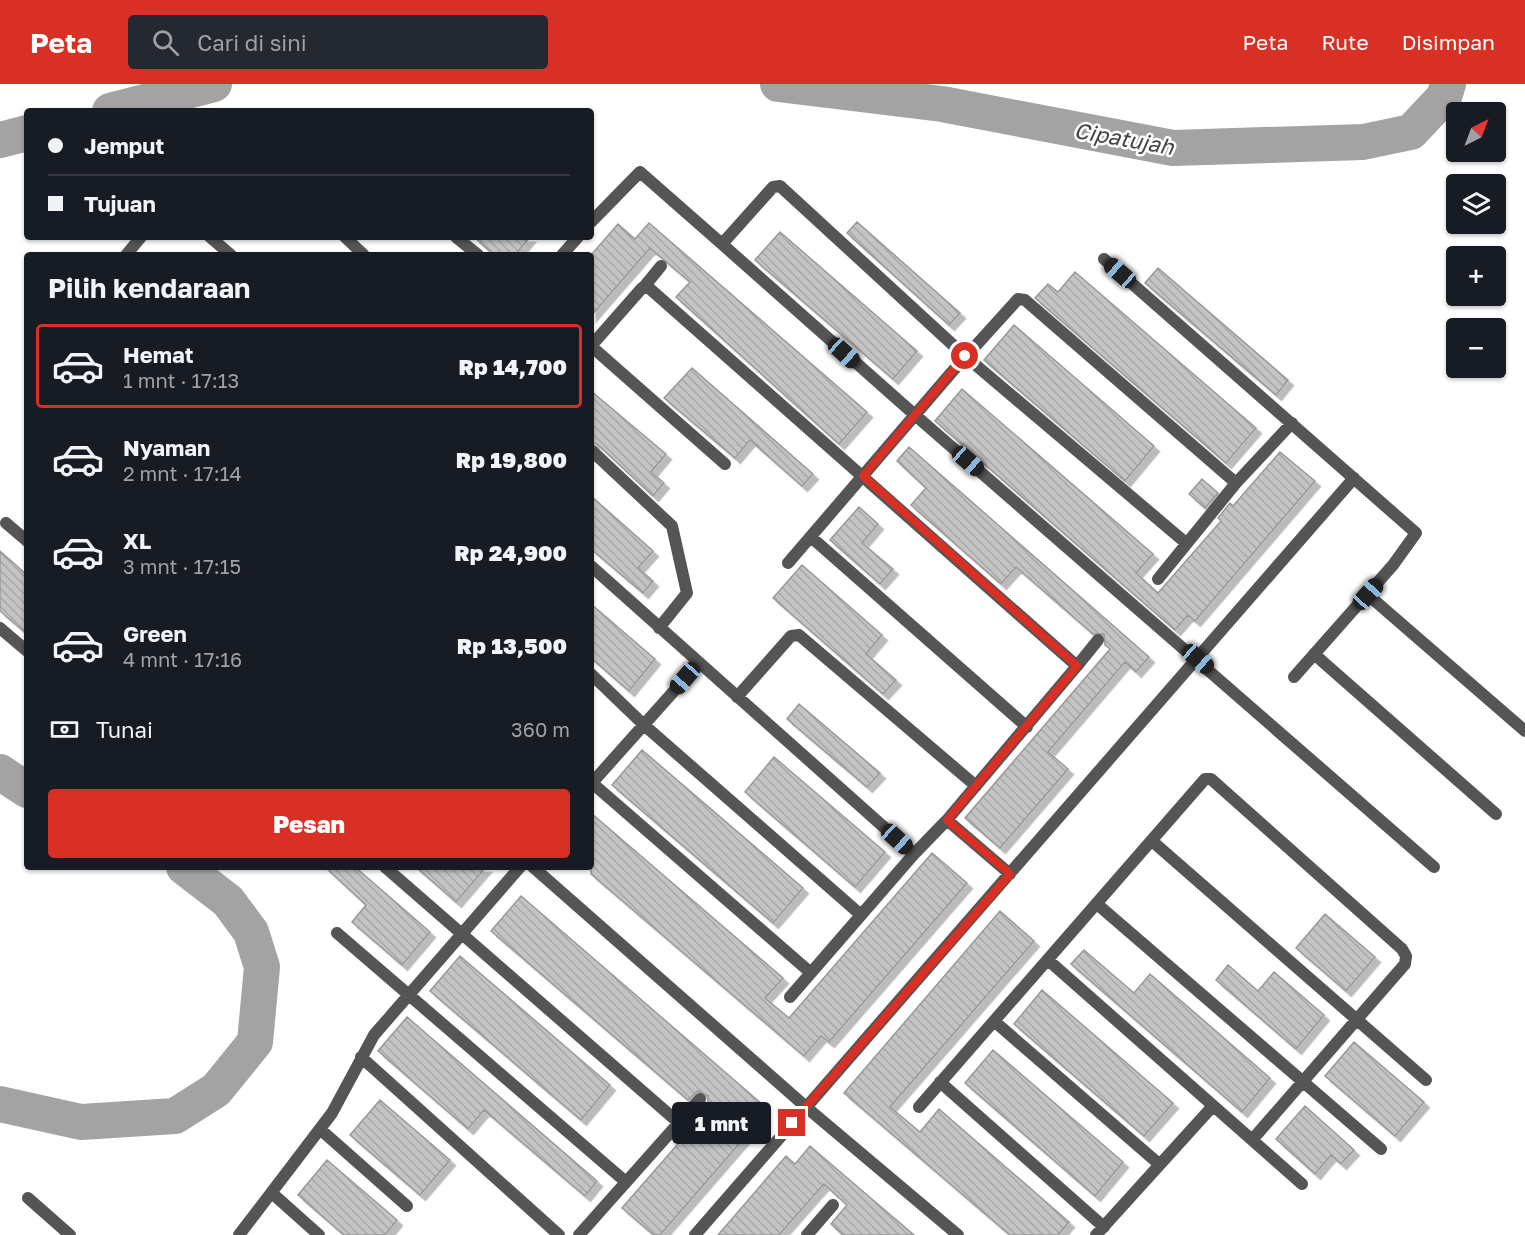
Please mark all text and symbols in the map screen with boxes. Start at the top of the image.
search box [128,15,548,69]
text: Peta [30,26,92,59]
icon: search [149,26,182,59]
text: Cari di sini [197,29,307,56]
text: Peta [1242,29,1288,55]
text: Rute [1321,29,1369,55]
text: Disimpan [1402,29,1495,55]
north arrow [1446,102,1506,162]
map controls [1446,102,1506,378]
water label: Cipatujah [1072,116,1177,160]
text: Jemput [84,132,164,159]
button: layers [1446,174,1506,234]
text: Tujuan [84,190,156,217]
button: + [1446,246,1506,306]
car [1101,254,1139,292]
text: Pilih kendaraan [48,272,250,304]
button: − [1446,318,1506,378]
car [825,334,863,372]
icon: car [51,339,105,393]
text: Hemat [123,341,194,368]
route start [951,342,978,369]
text: Rp 14,700 [459,353,567,380]
text: 1 mnt · 17:13 [123,368,239,392]
icon: car [51,432,105,486]
text: Nyaman [123,434,210,461]
car [949,442,987,480]
text: Rp 19,800 [456,446,567,473]
text: 2 mnt · 17:14 [123,461,242,485]
icon: car [51,525,105,579]
text: XL [123,527,151,554]
text: Rp 24,900 [454,539,567,566]
text: 3 mnt · 17:15 [123,554,241,578]
car [1349,575,1387,613]
icon: car [51,618,105,672]
text: Green [123,620,187,647]
text: Rp 13,500 [457,632,567,659]
car [1179,640,1217,678]
text: 4 mnt · 17:16 [123,647,242,671]
car [666,659,704,697]
icon: cash [48,713,81,746]
text: Tunai [96,716,153,743]
text: 360 m [511,717,570,741]
button: Pesan [48,789,570,858]
car [878,820,916,858]
callout: 1 mnt [672,1102,771,1144]
route end [778,1109,805,1136]
text: 1 mnt [695,1111,748,1135]

